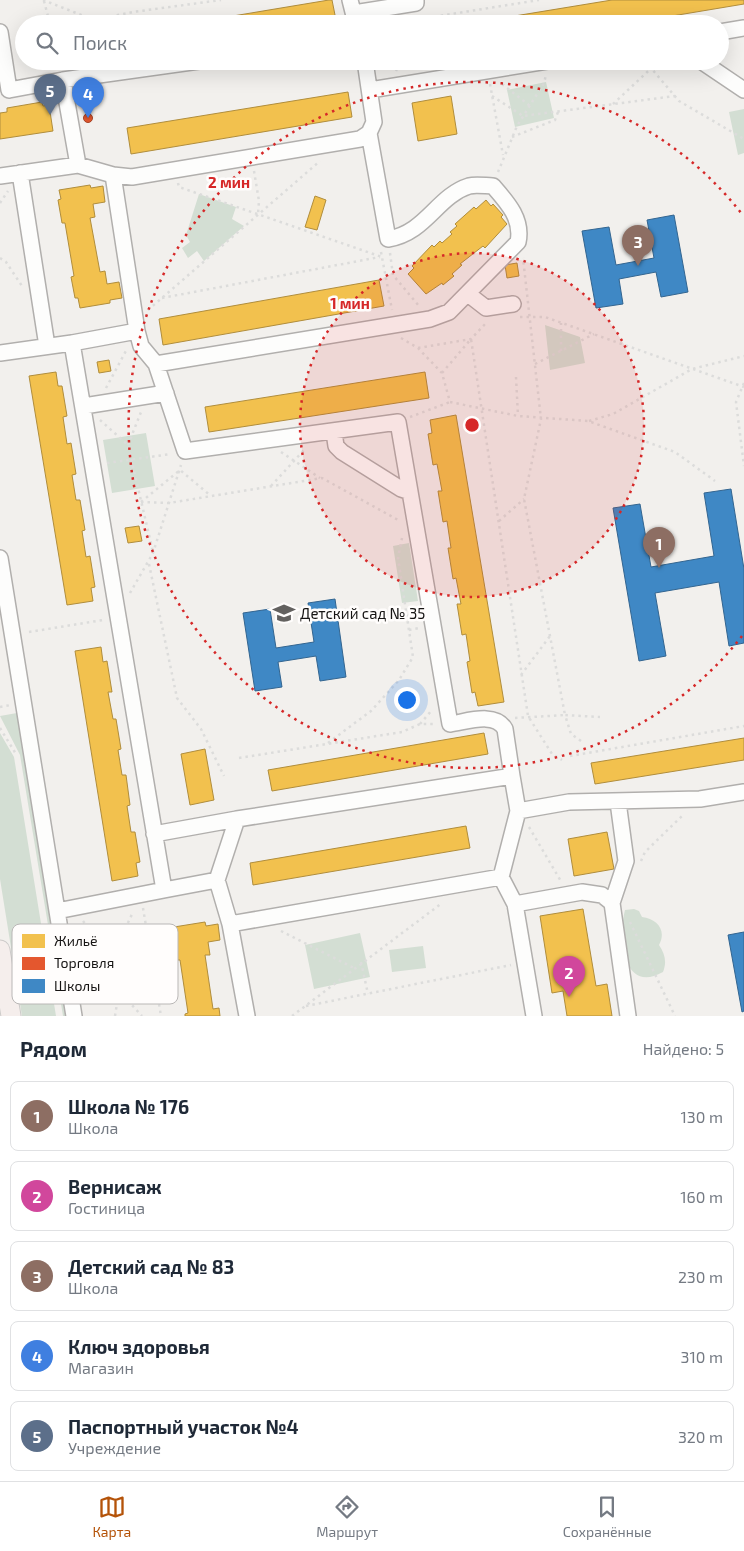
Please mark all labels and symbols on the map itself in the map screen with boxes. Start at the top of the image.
pin: 5 [34,74,66,115]
pin: 4 [72,77,104,118]
text: 2 мин [208,173,250,191]
pin: 3 [622,225,654,266]
text: 1 мин [330,294,370,312]
centre of rings [463,416,481,434]
pin: 1 [643,527,675,568]
school or university icon: Детский сад № 35 [271,600,297,626]
place label: Детский сад № 35 [300,604,425,622]
your location [394,687,420,713]
legend [12,924,178,1004]
text: Жильё [54,932,98,949]
text: Торговля [54,954,114,971]
pin: 2 [553,956,585,997]
text: Школы [54,977,100,994]

